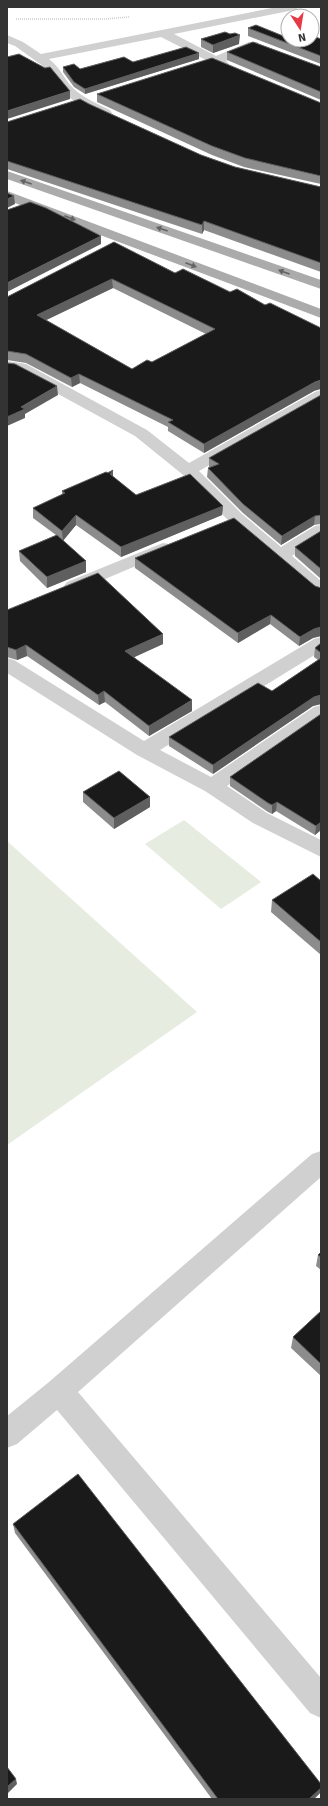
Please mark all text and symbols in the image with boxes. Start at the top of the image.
north arrow [280,8,320,48]
text: N [297,30,307,44]
one-way arrow [19,178,31,184]
one-way arrow [64,216,76,222]
one-way arrow [155,226,167,232]
one-way arrow [186,262,198,268]
one-way arrow [278,269,290,275]

